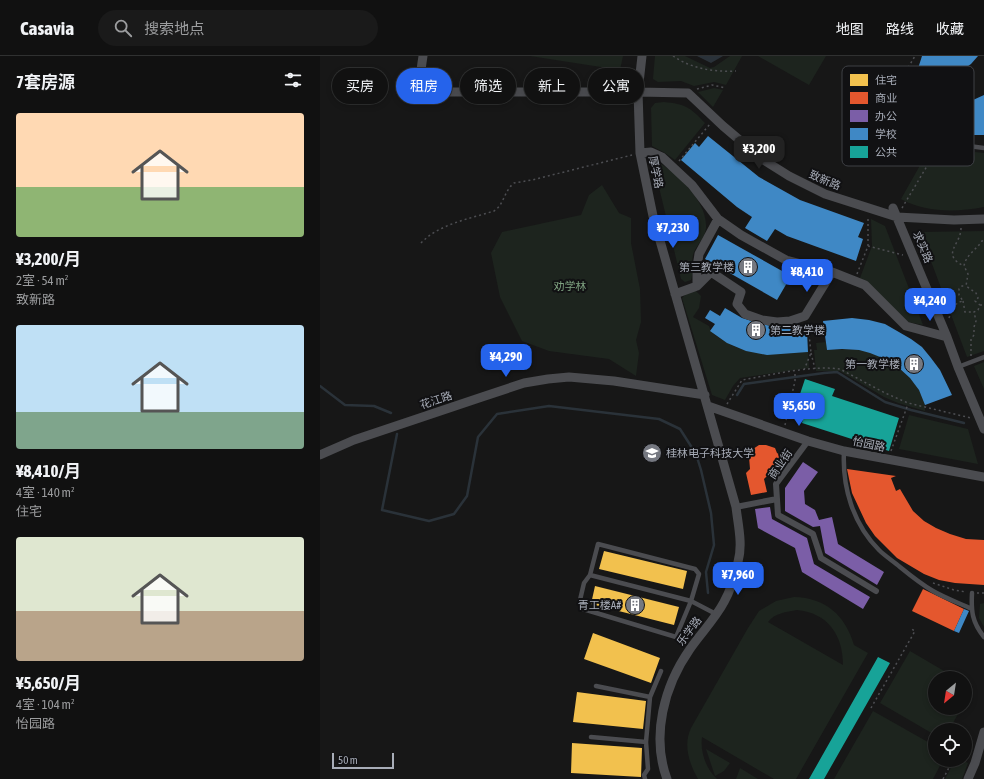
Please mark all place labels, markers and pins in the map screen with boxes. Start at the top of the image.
pin: ¥3,200 [726,136,792,170]
pin: ¥7,230 [640,215,706,249]
building icon: 第三教学楼 [737,256,759,278]
pin: ¥8,410 [774,259,840,293]
place label: 第三教学楼 [679,261,734,273]
pin: ¥4,240 [897,288,963,322]
building icon: 第二教学楼 [745,319,767,341]
place label: 第二教学楼 [770,324,825,336]
pin: ¥4,290 [473,344,539,378]
building icon: 第一教学楼 [903,353,925,375]
place label: 第一教学楼 [845,358,900,370]
pin: ¥5,650 [766,393,832,427]
school or university icon: 桂林电子科技大学 [641,442,663,464]
place label: 桂林电子科技大学 [666,447,754,459]
pin: ¥7,960 [705,562,771,596]
building icon: 青工楼A# [624,594,646,616]
place label: 青工楼A# [578,599,621,611]

